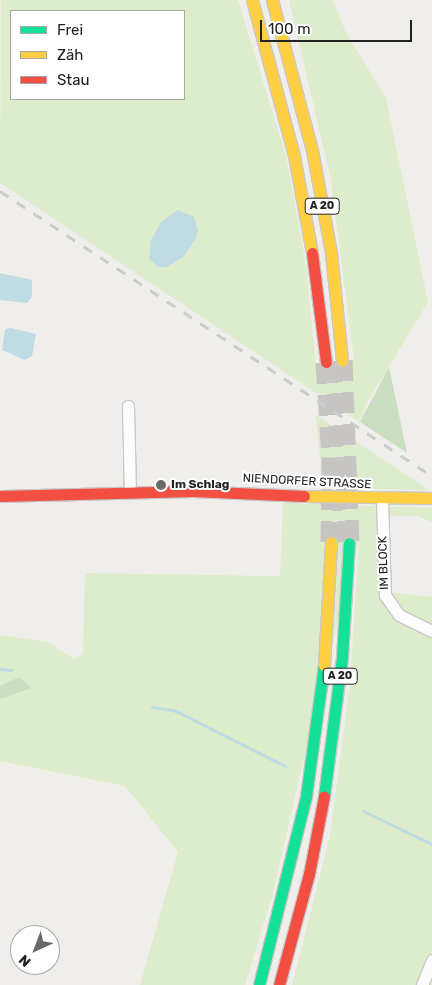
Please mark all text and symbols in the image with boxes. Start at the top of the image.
legend [10,10,185,100]
scale bar [262,10,414,42]
text: 100 m [268,20,310,38]
text: Frei [57,21,83,39]
text: Zäh [57,46,83,64]
text: Stau [57,71,90,89]
road number: A 20 [304,198,340,215]
street label: NIENDORFER STRASSE [242,471,372,493]
place label: Im Schlag [171,478,229,492]
marker: Im Schlag [155,479,167,491]
street label: IM BLOCK [376,536,392,590]
road number: A 20 [322,668,358,684]
north arrow [10,925,60,975]
text: N [16,951,35,970]

